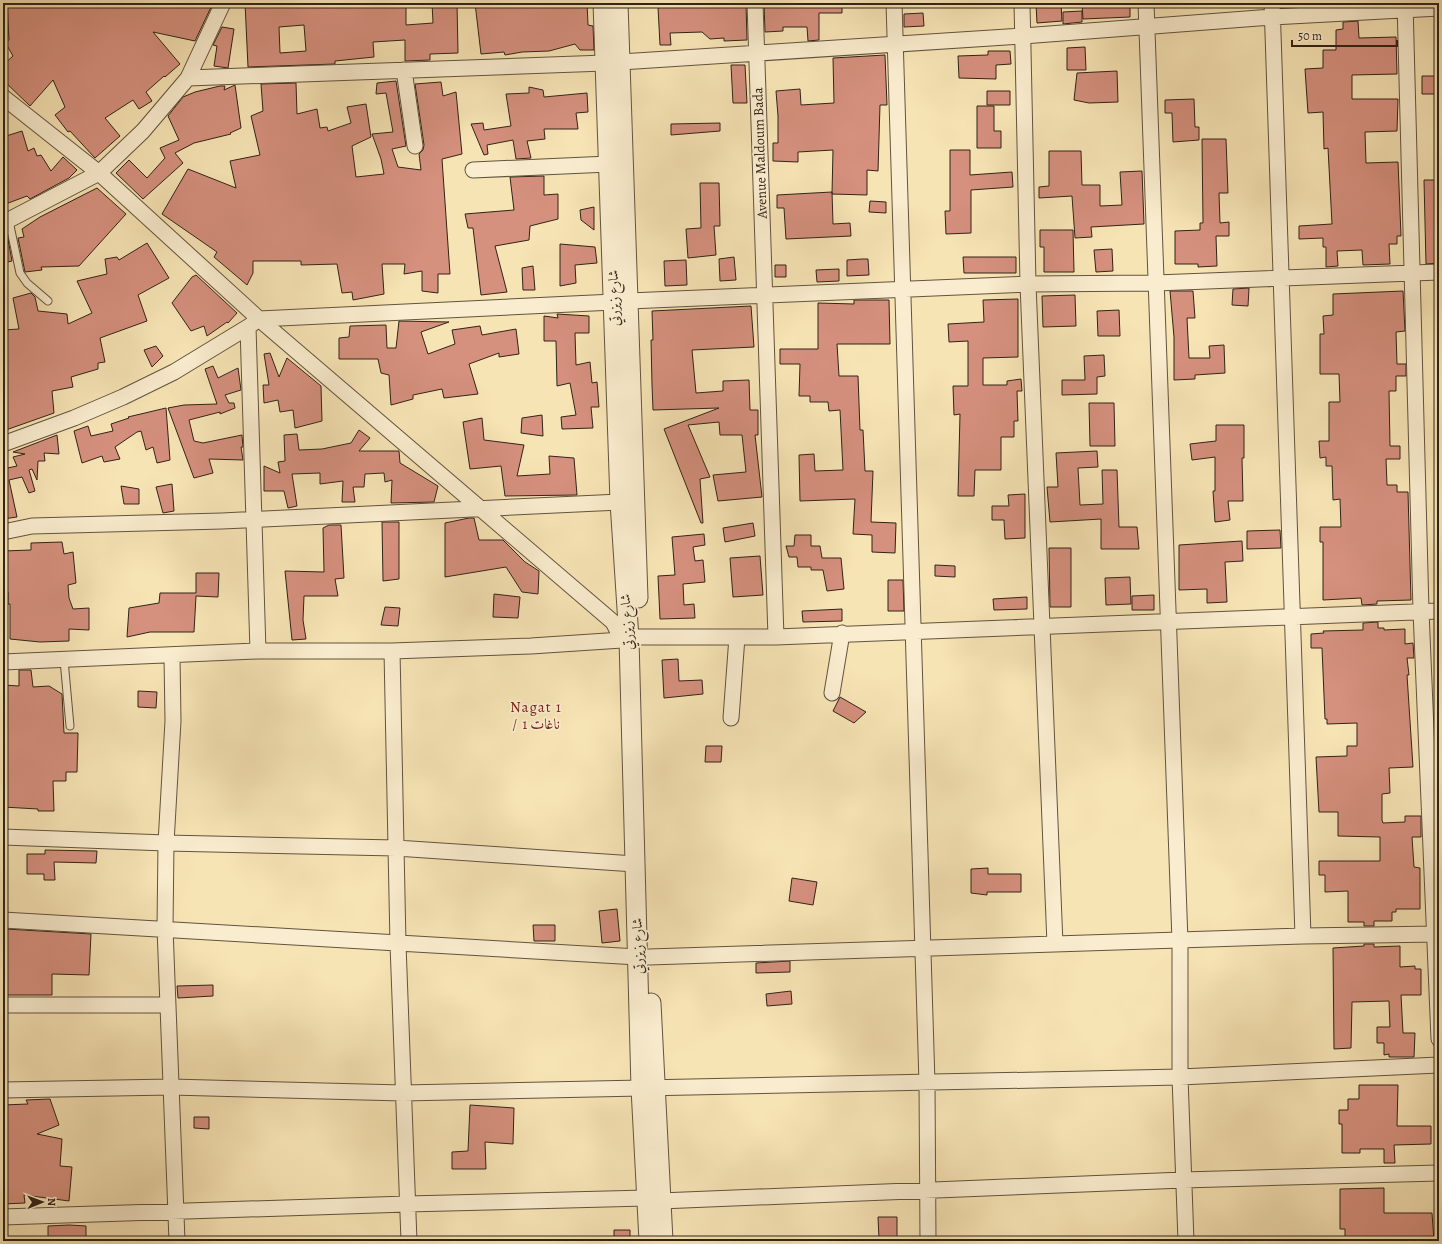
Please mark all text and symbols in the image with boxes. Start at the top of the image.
scale bar [1292,22,1397,48]
text: 50 m [1298,28,1322,44]
street label: Avenue Maldoum Bada [748,86,772,220]
street label: شارع زيزرتي [604,269,626,326]
street label: شارع زيزرتي [616,593,640,651]
district label: Nagat 1 / ناغات 1 [510,697,562,734]
street label: شارع زيزرتي [628,917,650,974]
north arrow [22,1182,62,1222]
text: N [44,1198,59,1206]

